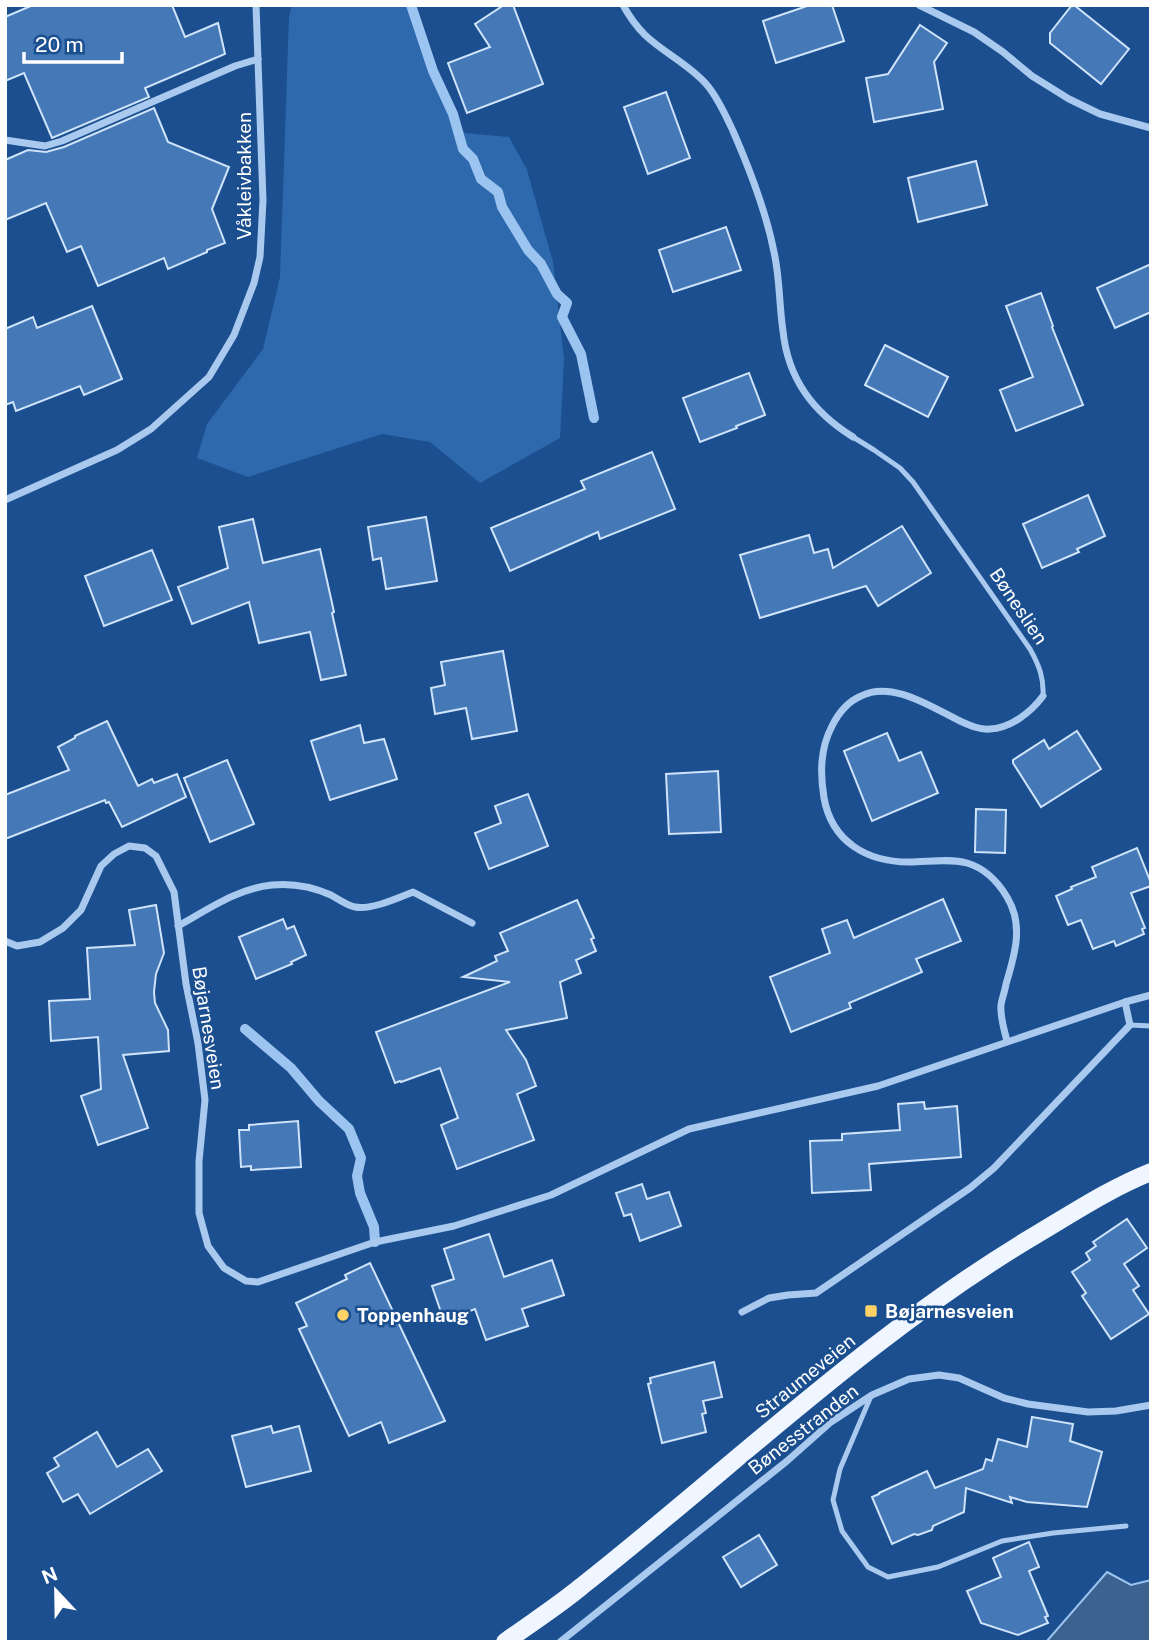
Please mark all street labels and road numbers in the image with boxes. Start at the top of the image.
street label: Våkleivbakken [233,112,255,240]
street label: Bøneslien [985,564,1053,648]
street label: Bøjarnesveien [188,965,230,1091]
street label: Straumeveien [751,1329,859,1423]
street label: Bønesstranden [744,1379,862,1479]

